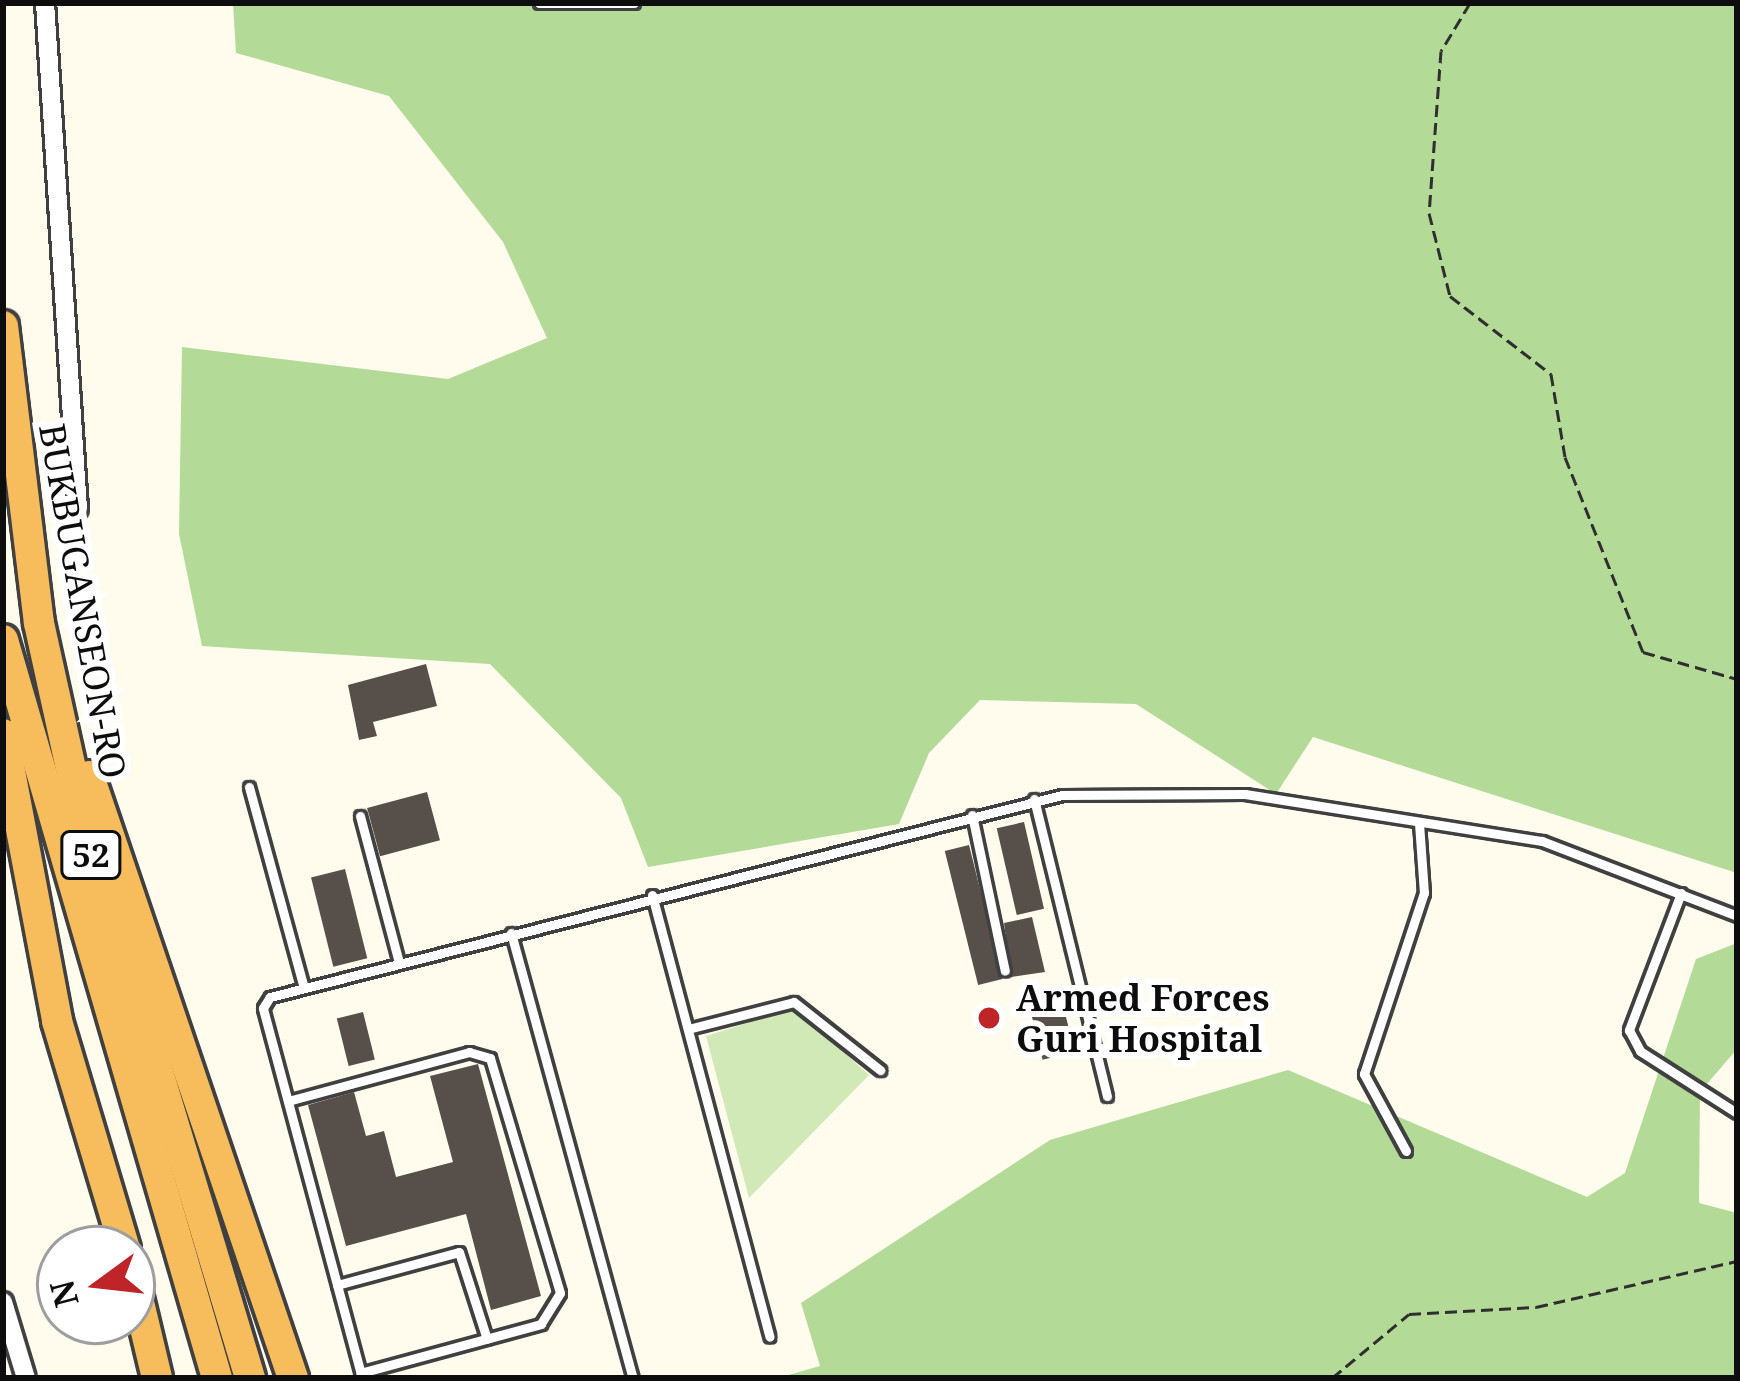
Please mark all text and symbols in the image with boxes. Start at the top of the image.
street label: BUKBUGANSEON-RO [31,420,135,782]
road number: 52 [58,828,124,882]
place label: Armed Forces Guri Hospital [1016,975,1269,1060]
marker: Armed Forces Guri Hospital [973,1002,1005,1034]
north arrow [36,1225,156,1345]
text: N [39,1275,89,1312]

